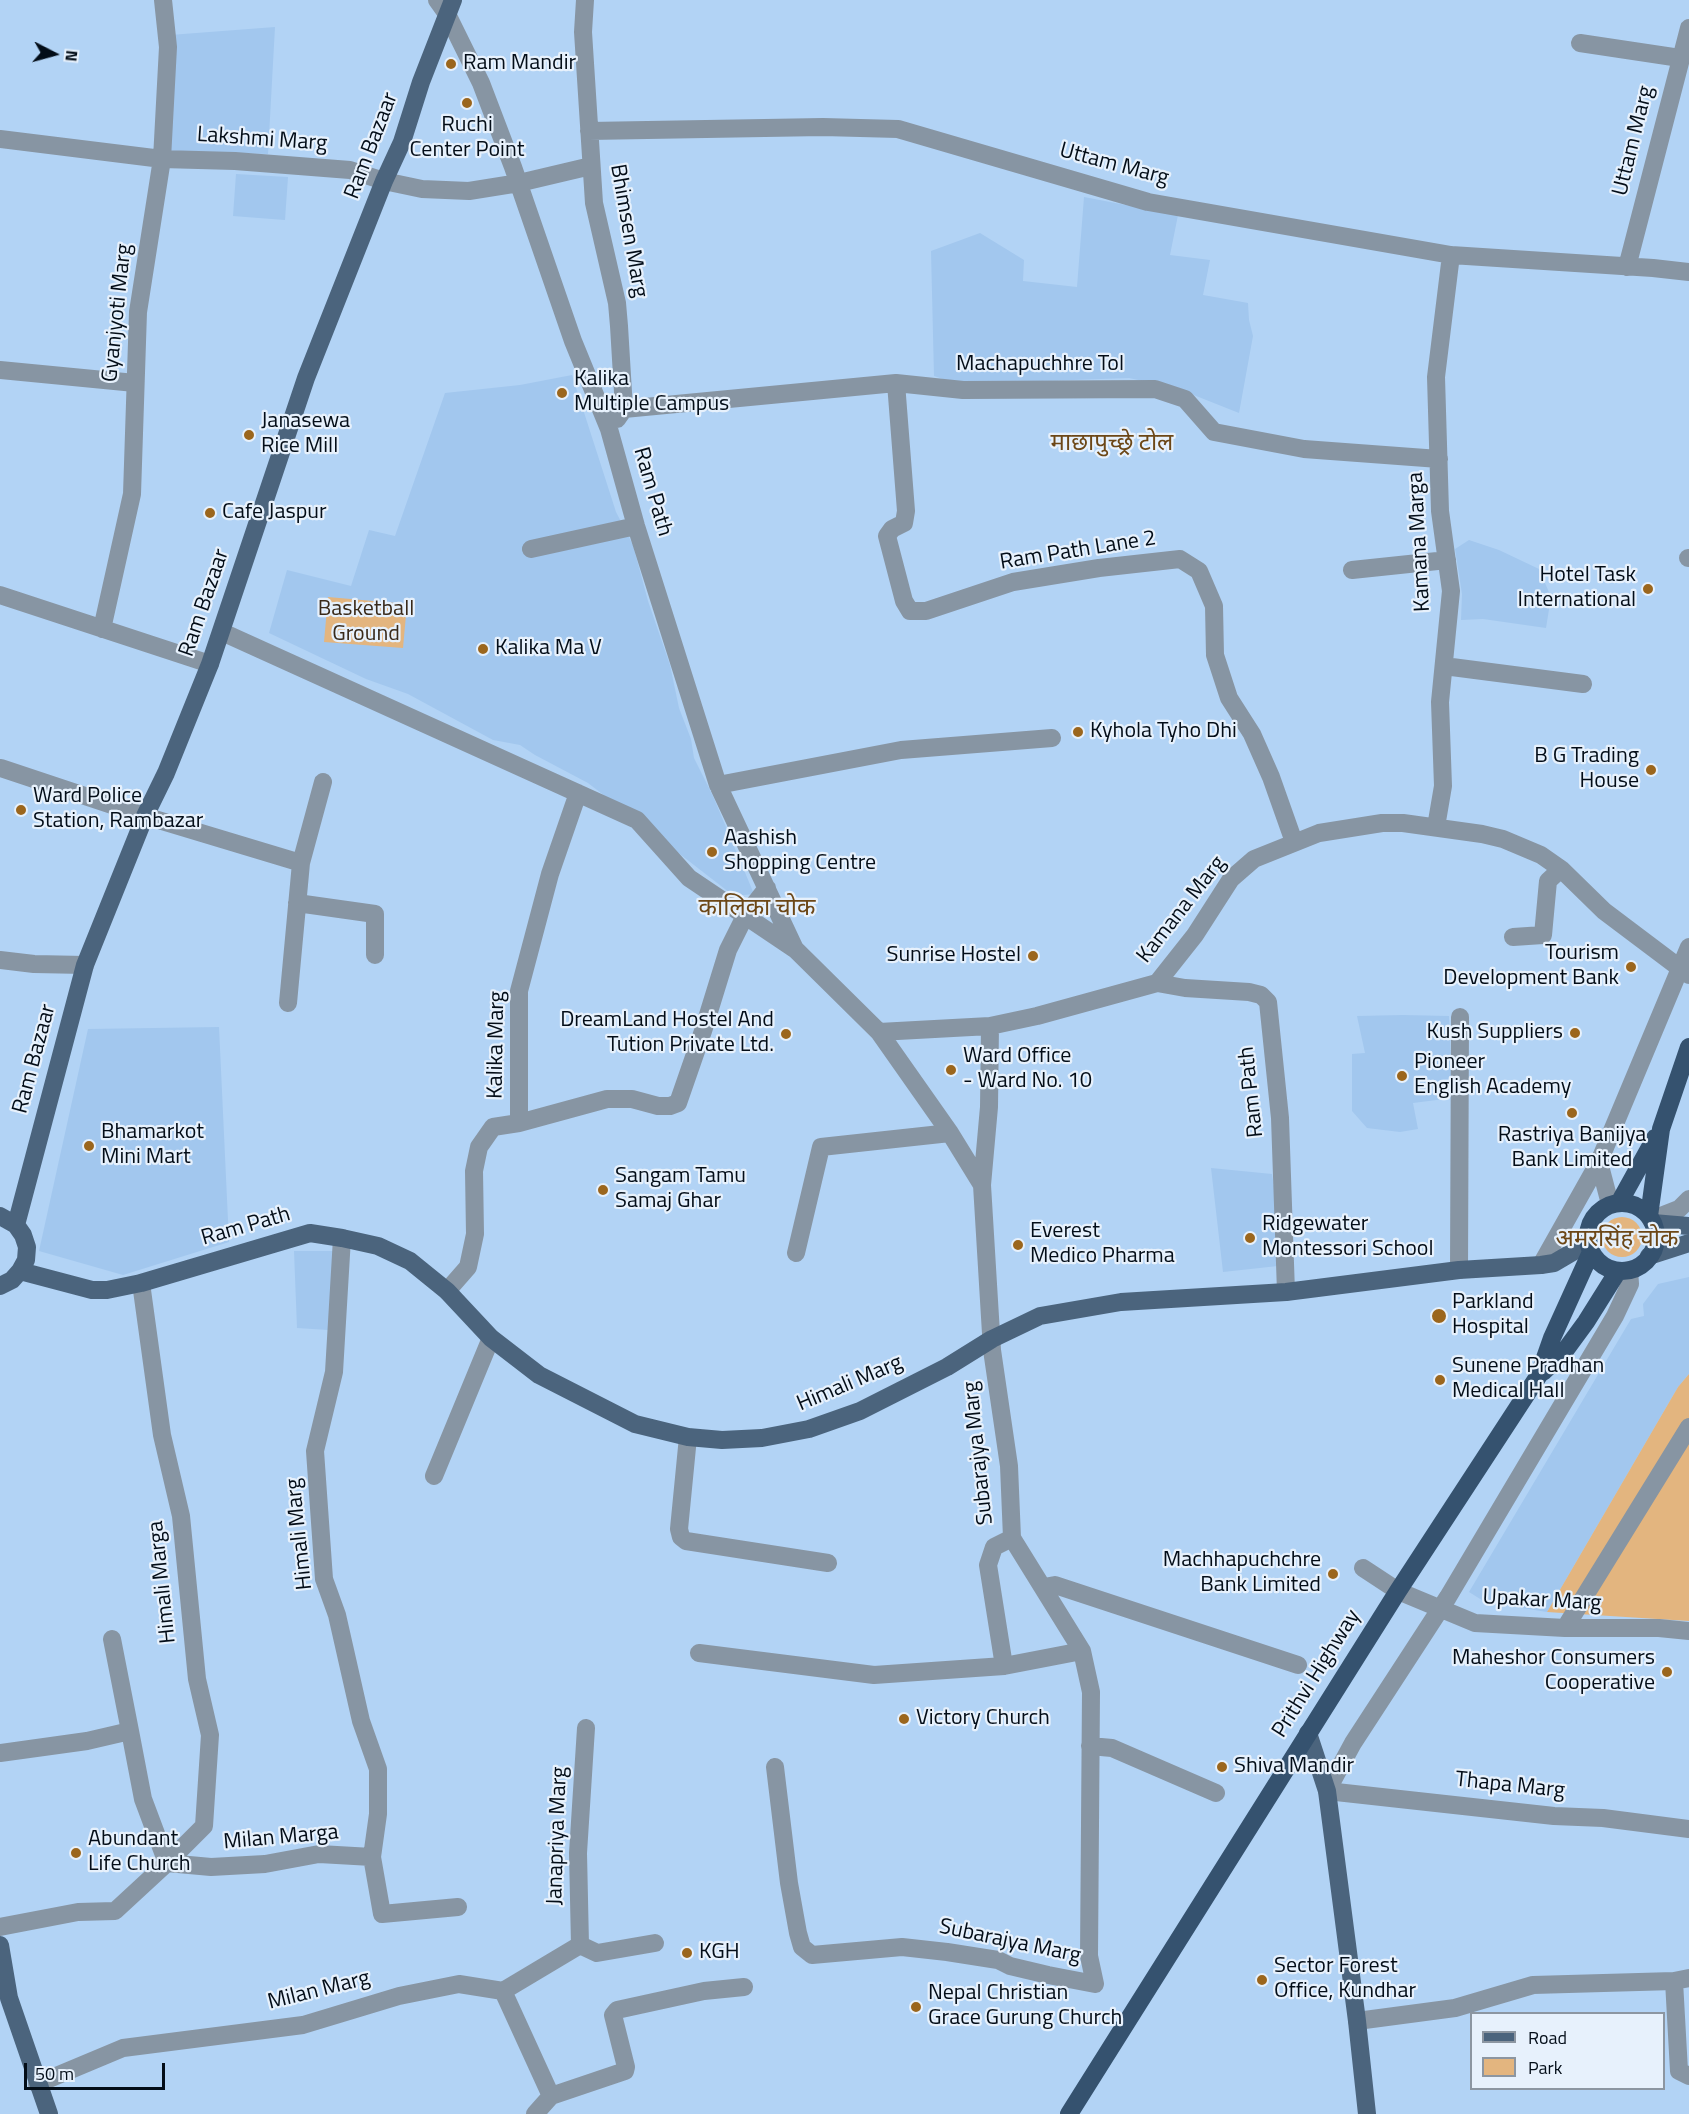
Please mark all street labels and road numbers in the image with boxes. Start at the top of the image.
street label: Uttam Marg [1608,83,1660,199]
street label: Ram Bazaar [340,89,404,203]
street label: Lakshmi Marg [196,122,328,158]
street label: Uttam Marg [1056,138,1172,192]
street label: Bhimsen Marg [603,162,653,300]
street label: Gyanjyoti Marg [98,242,138,384]
street label: Machapuchhre Tol [956,352,1124,378]
street label: Ram Path [627,444,677,540]
street label: Kamana Marga [1403,471,1437,613]
street label: Ram Path Lane 2 [998,526,1158,576]
street label: Ram Bazaar [174,546,236,660]
street label: Kamana Marg [1132,851,1232,969]
street label: Kalika Marg [483,991,511,1099]
street label: Ram Bazaar [8,1001,62,1117]
street label: Ram Path [1234,1045,1270,1139]
street label: Ram Path [198,1202,294,1252]
street label: Himali Marg [793,1350,907,1418]
street label: Subarajya Marg [958,1380,1000,1526]
street label: Himali Marg [281,1477,319,1591]
street label: Himali Marga [143,1519,183,1645]
street label: Upakar Marg [1482,1585,1602,1617]
street label: Prithvi Highway [1267,1605,1367,1743]
street label: Janapriya Marg [542,1766,574,1906]
street label: Thapa Marg [1454,1767,1566,1805]
street label: Milan Marga [222,1820,340,1856]
street label: Subarajya Marg [937,1914,1083,1970]
street label: Milan Marg [265,1966,373,2016]

